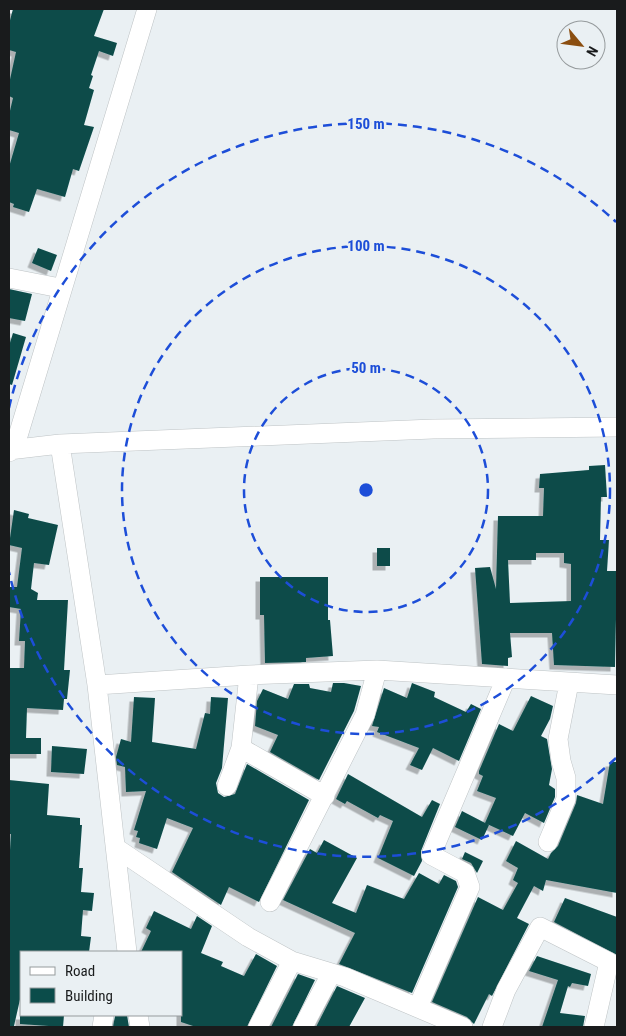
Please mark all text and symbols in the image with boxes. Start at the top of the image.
north arrow [556,20,606,70]
text: N [583,44,601,59]
text: 150 m [347,115,385,133]
text: 100 m [347,237,385,255]
text: 50 m [351,359,381,377]
centre of rings [357,481,375,499]
legend [20,951,182,1016]
text: Road [65,962,95,980]
text: Building [65,987,113,1005]

